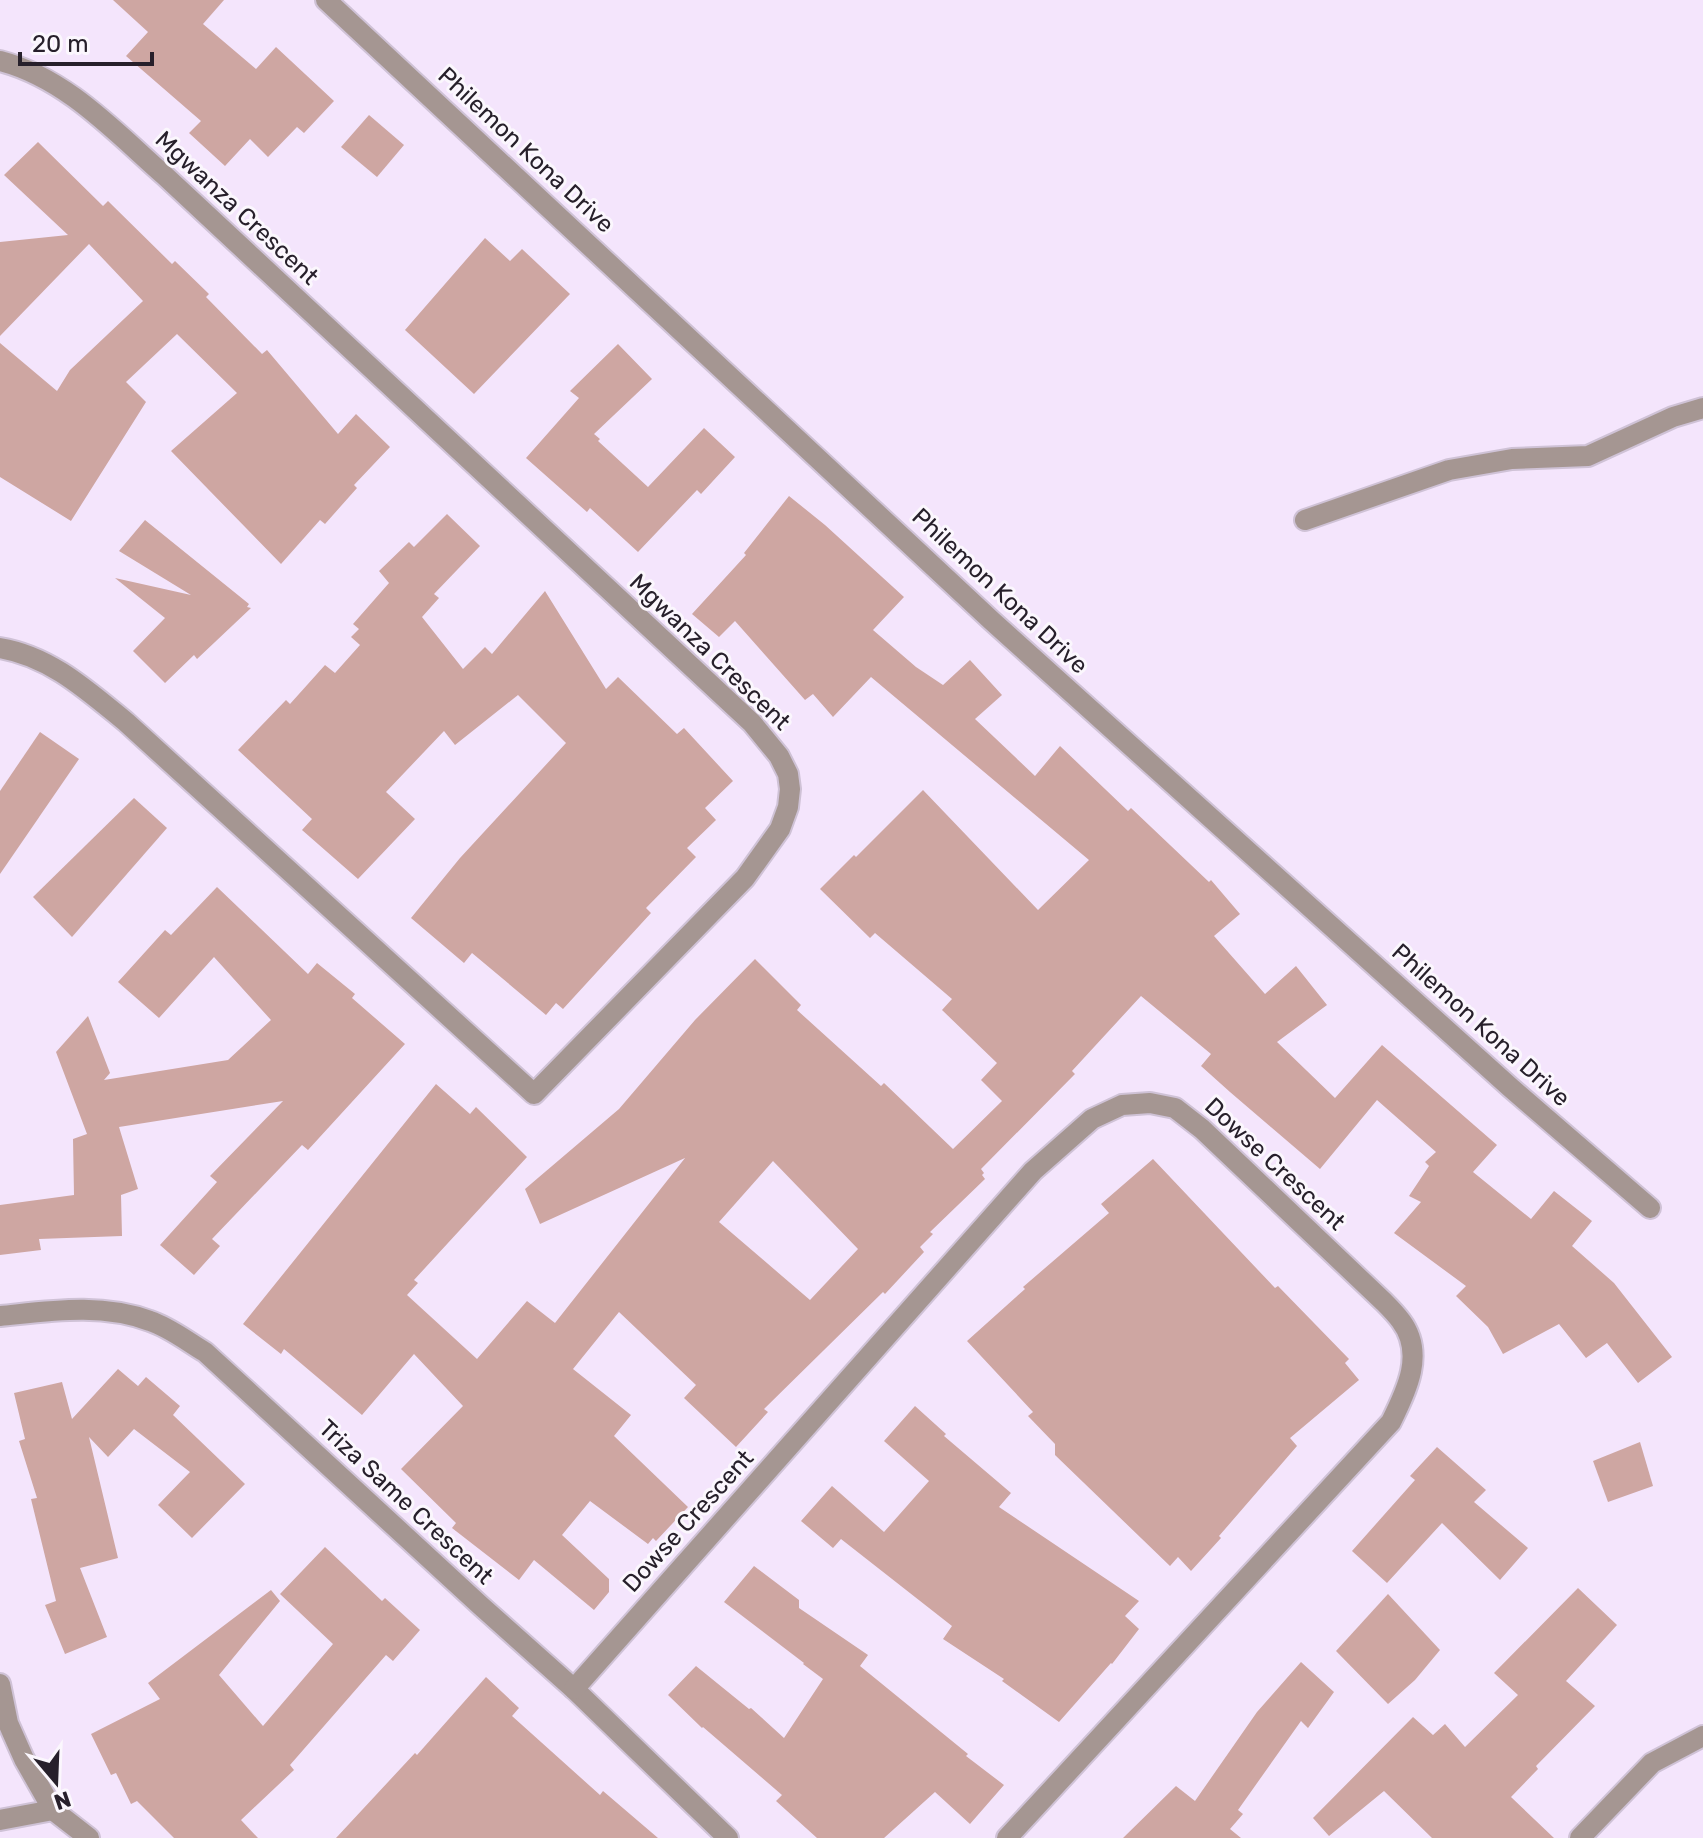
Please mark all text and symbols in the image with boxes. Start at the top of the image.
scale bar [20,16,152,66]
text: 20 m [32,30,89,58]
street label: Philemon Kona Drive [433,61,619,239]
street label: Mgwanza Crescent [150,125,324,291]
street label: Philemon Kona Drive [907,502,1093,680]
street label: Mgwanza Crescent [624,568,796,736]
street label: Philemon Kona Drive [1386,938,1576,1112]
street label: Dowse Crescent [1199,1092,1351,1236]
street label: Triza Same Crescent [313,1414,499,1590]
street label: Dowse Crescent [617,1444,759,1598]
north arrow [16,1742,96,1822]
text: N [50,1785,74,1816]

